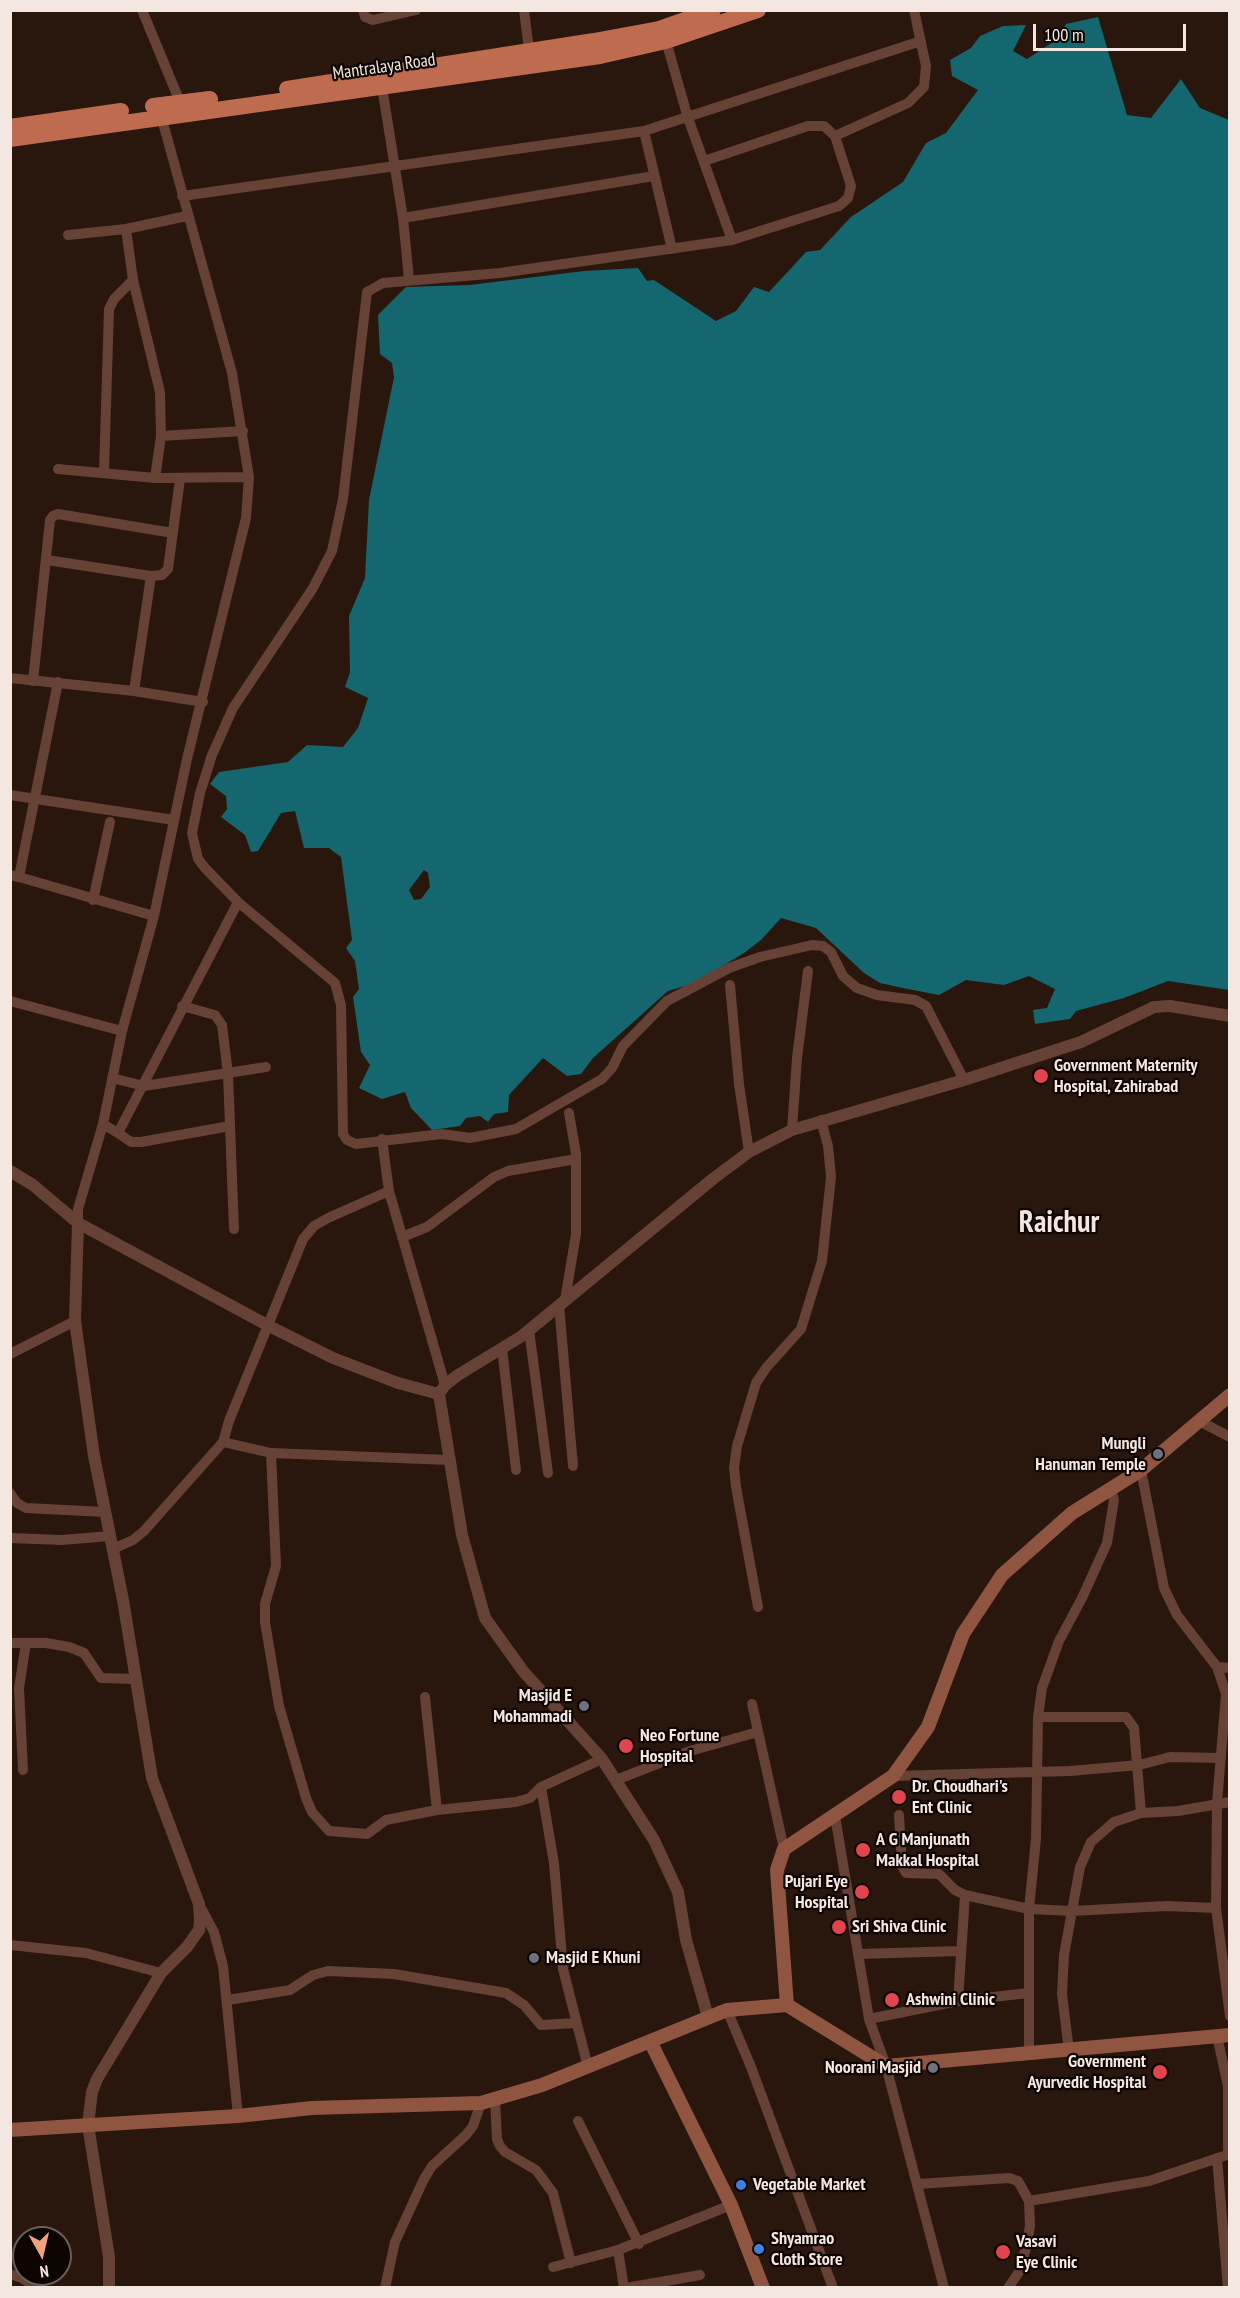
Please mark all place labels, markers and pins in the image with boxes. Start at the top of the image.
place label: Government Maternity Hospital, Zahirabad [1054,1055,1197,1098]
marker: Government Maternity Hospital, Zahirabad [1032,1067,1050,1085]
place label: Mungli Hanuman Temple [1035,1433,1146,1476]
marker: Mungli Hanuman Temple [1151,1447,1165,1461]
place label: Masjid E Mohammadi [493,1685,572,1728]
marker: Masjid E Mohammadi [577,1699,591,1713]
place label: Neo Fortune Hospital [640,1725,719,1768]
marker: Neo Fortune Hospital [617,1737,635,1755]
place label: Dr. Choudhari's Ent Clinic [912,1776,1008,1818]
marker: Dr. Choudhari's Ent Clinic [890,1788,908,1806]
place label: A G Manjunath Makkal Hospital [876,1829,979,1872]
marker: A G Manjunath Makkal Hospital [854,1841,872,1859]
place label: Pujari Eye Hospital [785,1871,848,1914]
marker: Pujari Eye Hospital [853,1883,871,1901]
place label: Sri Shiva Clinic [852,1916,946,1938]
marker: Sri Shiva Clinic [830,1918,848,1936]
place label: Masjid E Khuni [546,1947,640,1969]
marker: Masjid E Khuni [527,1951,541,1965]
place label: Ashwini Clinic [906,1989,995,2011]
marker: Ashwini Clinic [883,1991,901,2009]
place label: Government Ayurvedic Hospital [1027,2051,1146,2094]
place label: Noorani Masjid [825,2057,921,2079]
marker: Noorani Masjid [926,2061,940,2075]
marker: Government Ayurvedic Hospital [1151,2063,1169,2081]
place label: Vegetable Market [753,2174,866,2196]
marker: Vegetable Market [734,2178,748,2192]
place label: Shyamrao Cloth Store [771,2228,843,2270]
place label: Vasavi Eye Clinic [1016,2231,1077,2274]
marker: Shyamrao Cloth Store [752,2242,766,2256]
marker: Vasavi Eye Clinic [994,2243,1012,2261]

